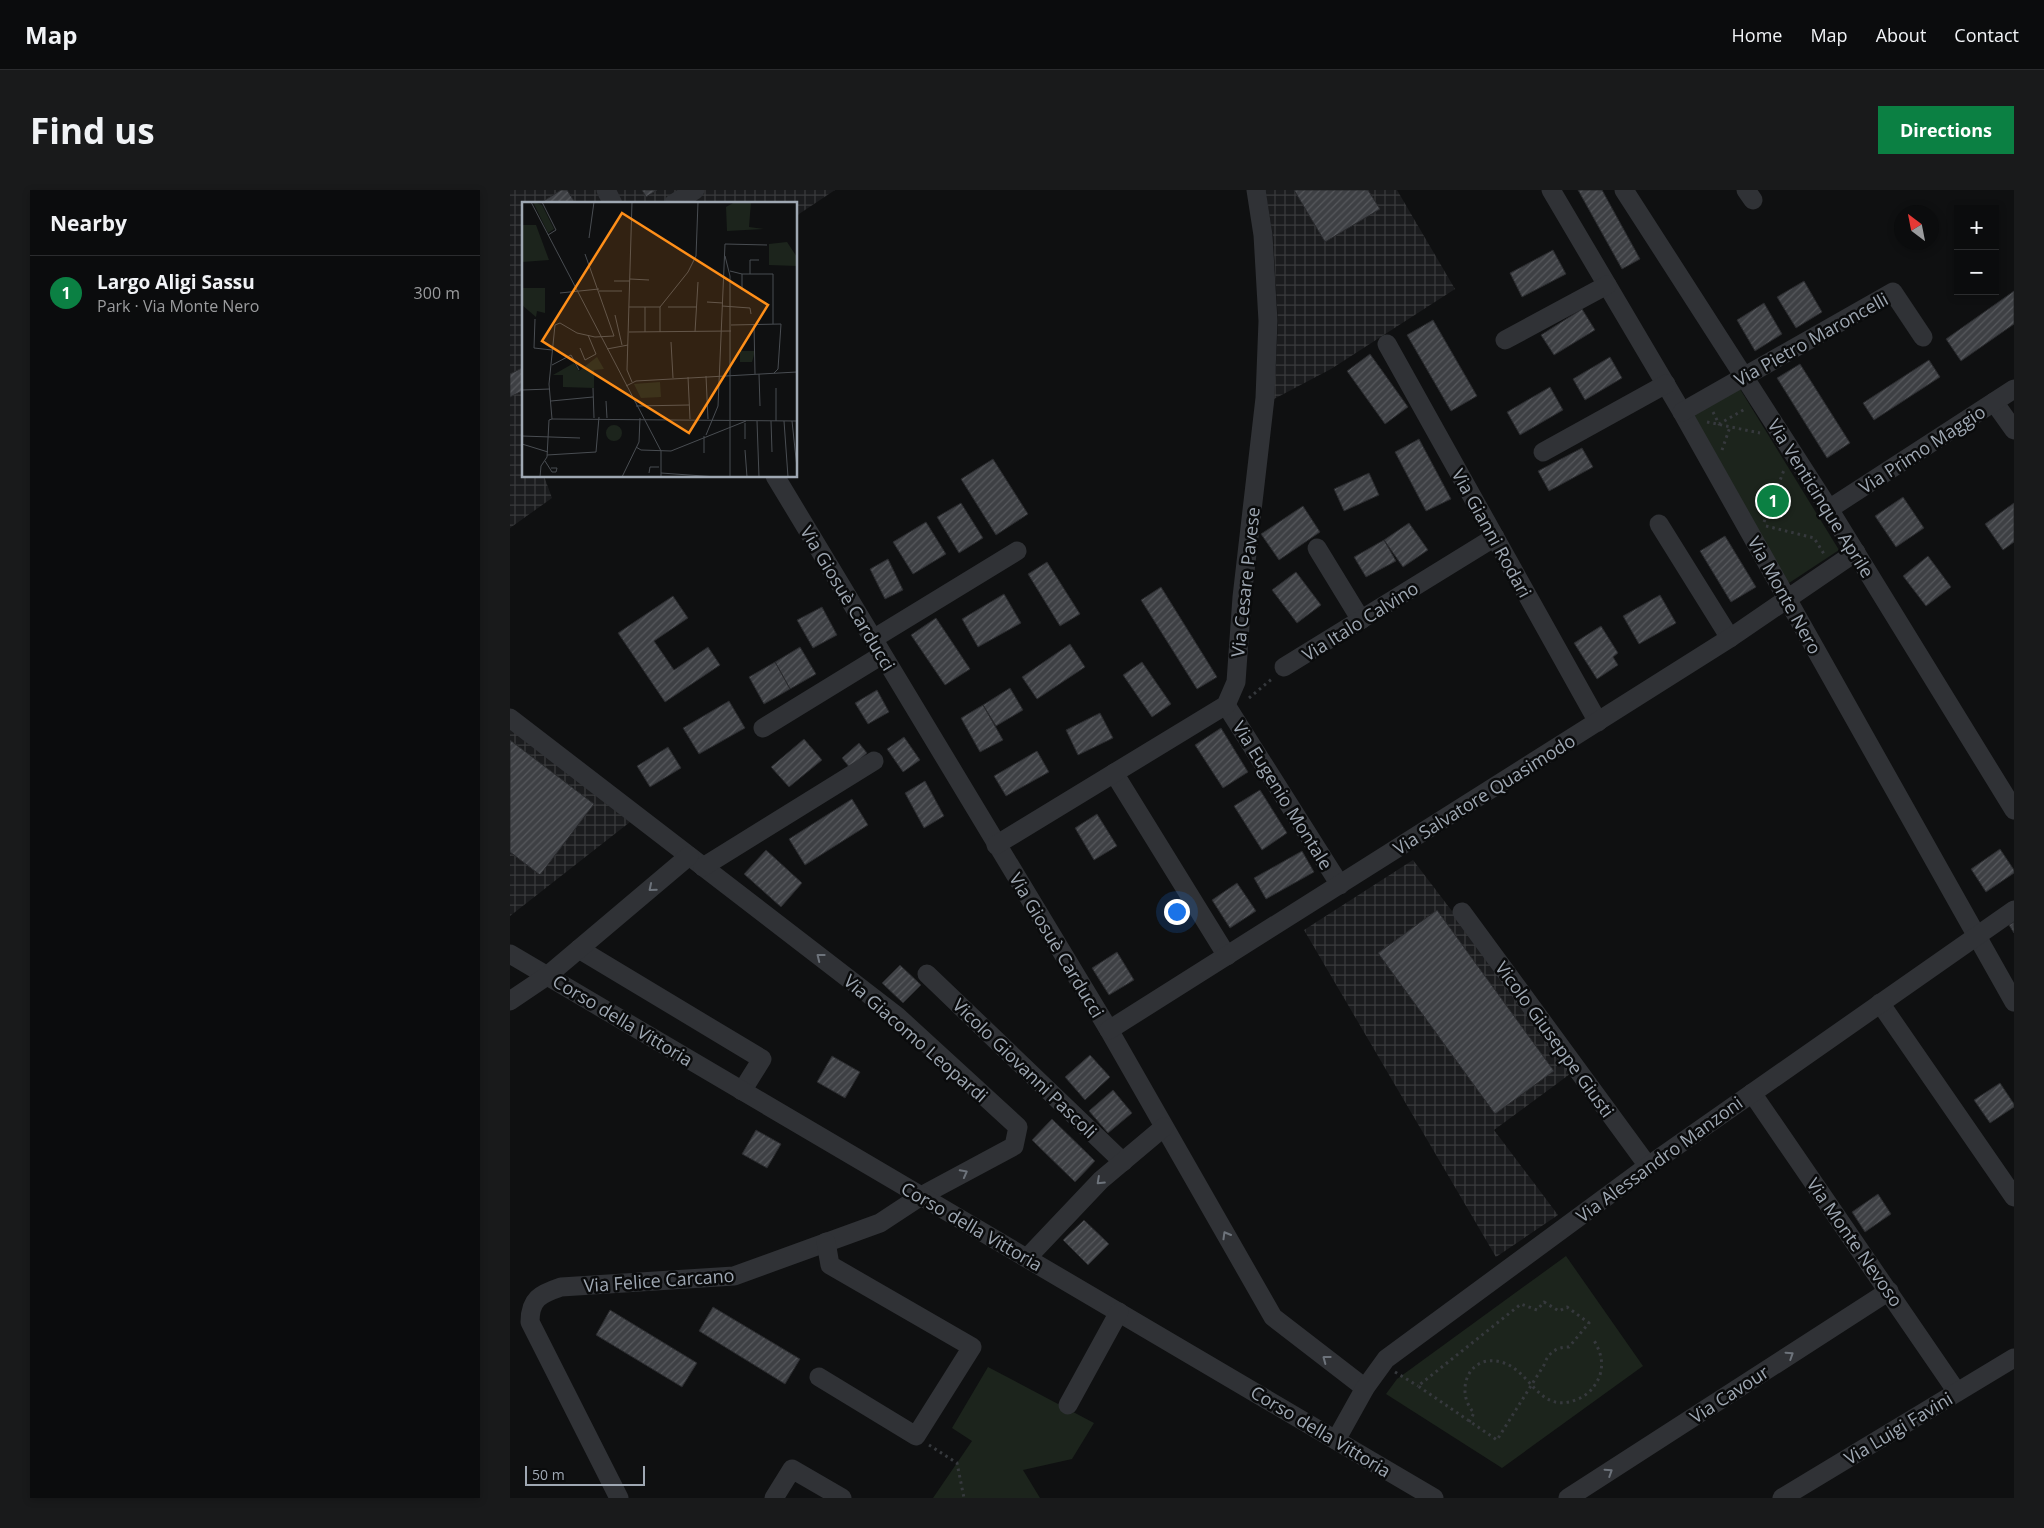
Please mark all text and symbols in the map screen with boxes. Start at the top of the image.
text: Map [25,18,77,51]
text: Home [1732,23,1782,47]
text: Map [1810,23,1848,47]
text: About [1876,23,1926,47]
text: Contact [1954,23,2019,47]
button: Directions [1878,106,2014,154]
text: Find us [30,107,155,154]
inset map [522,202,798,478]
north arrow [1894,205,1939,250]
map controls [1954,205,1999,295]
button: + [1954,205,1999,250]
text: Nearby [50,209,127,237]
button: − [1954,250,1999,295]
text: Largo Aligi Sassu [97,269,255,295]
text: 1 [61,282,71,304]
text: 300 m [414,282,460,304]
street label: Via Pietro Maroncelli [1730,287,1892,391]
text: Park · Via Monte Nero [97,295,259,317]
street label: Via Primo Maggio [1854,399,1990,499]
street label: Via Venticinque Aprile [1762,414,1880,582]
street label: Via Gianni Rodari [1447,464,1537,602]
pin: 1 [1757,482,1789,520]
street label: Via Cesare Pavese [1225,506,1265,658]
street label: Via Giosuè Carducci [795,521,901,675]
street label: Via Monte Nero [1743,532,1827,658]
street label: Via Italo Calvino [1297,576,1423,666]
street label: Via Eugenio Montale [1227,716,1339,874]
street label: Via Salvatore Quasimodo [1388,728,1580,860]
street label: Via Giosuè Carducci [1004,868,1110,1022]
one-way arrow [649,882,658,890]
your location [1164,899,1190,925]
one-way arrow [817,955,826,963]
street label: Vicolo Giuseppe Giusti [1490,956,1620,1122]
street label: Corso della Vittoria [549,969,697,1071]
street label: Via Giacomo Leopardi [839,969,993,1107]
street label: Vicolo Giovanni Pascoli [948,993,1102,1143]
street label: Via Alessandro Manzoni [1571,1090,1747,1228]
one-way arrow [959,1169,968,1179]
street label: Via Monte Nevoso [1802,1173,1908,1311]
one-way arrow [1097,1175,1106,1184]
street label: Corso della Vittoria [897,1176,1047,1276]
one-way arrow [1222,1232,1232,1241]
street label: Via Felice Carcano [583,1263,735,1297]
one-way arrow [1784,1352,1794,1361]
one-way arrow [1323,1355,1332,1364]
street label: Via Cavour [1685,1359,1774,1428]
street label: Corso della Vittoria [1247,1380,1395,1482]
street label: Via Luigi Favini [1839,1386,1957,1470]
scale bar [525,1463,645,1486]
text: 50 m [532,1465,565,1484]
one-way arrow [1604,1468,1613,1478]

